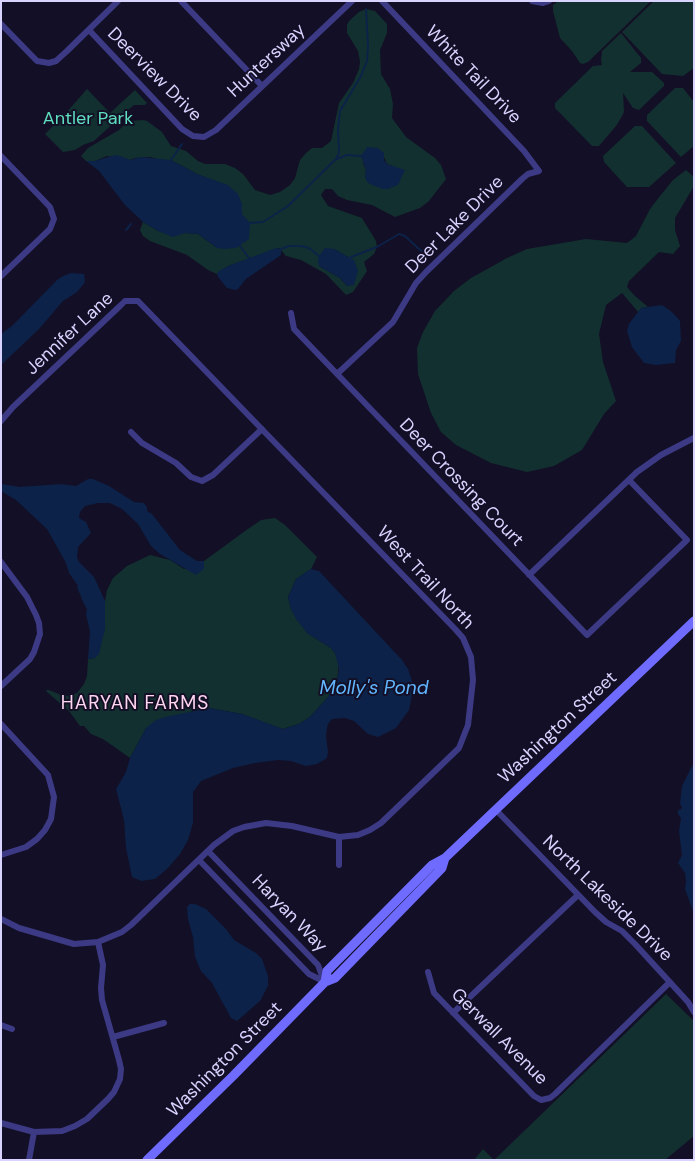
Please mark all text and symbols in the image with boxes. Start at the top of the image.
street label: Huntersway [224,20,310,102]
street label: White Tail Drive [421,21,525,129]
street label: Deerview Drive [102,23,206,127]
park label: Antler Park [43,108,133,130]
street label: Deer Lake Drive [402,172,508,278]
street label: Jennifer Lane [22,288,118,380]
street label: Deer Crossing Court [394,415,528,551]
street label: West Trail North [372,522,478,634]
street label: Washington Street [494,668,622,788]
water label: Molly's Pond [319,678,429,700]
district label: HARYAN FARMS [59,693,211,715]
street label: North Lakeside Drive [538,831,676,967]
street label: Haryan Way [247,871,331,957]
street label: Gerwall Avenue [446,984,552,1090]
street label: Washington Street [163,998,287,1122]

